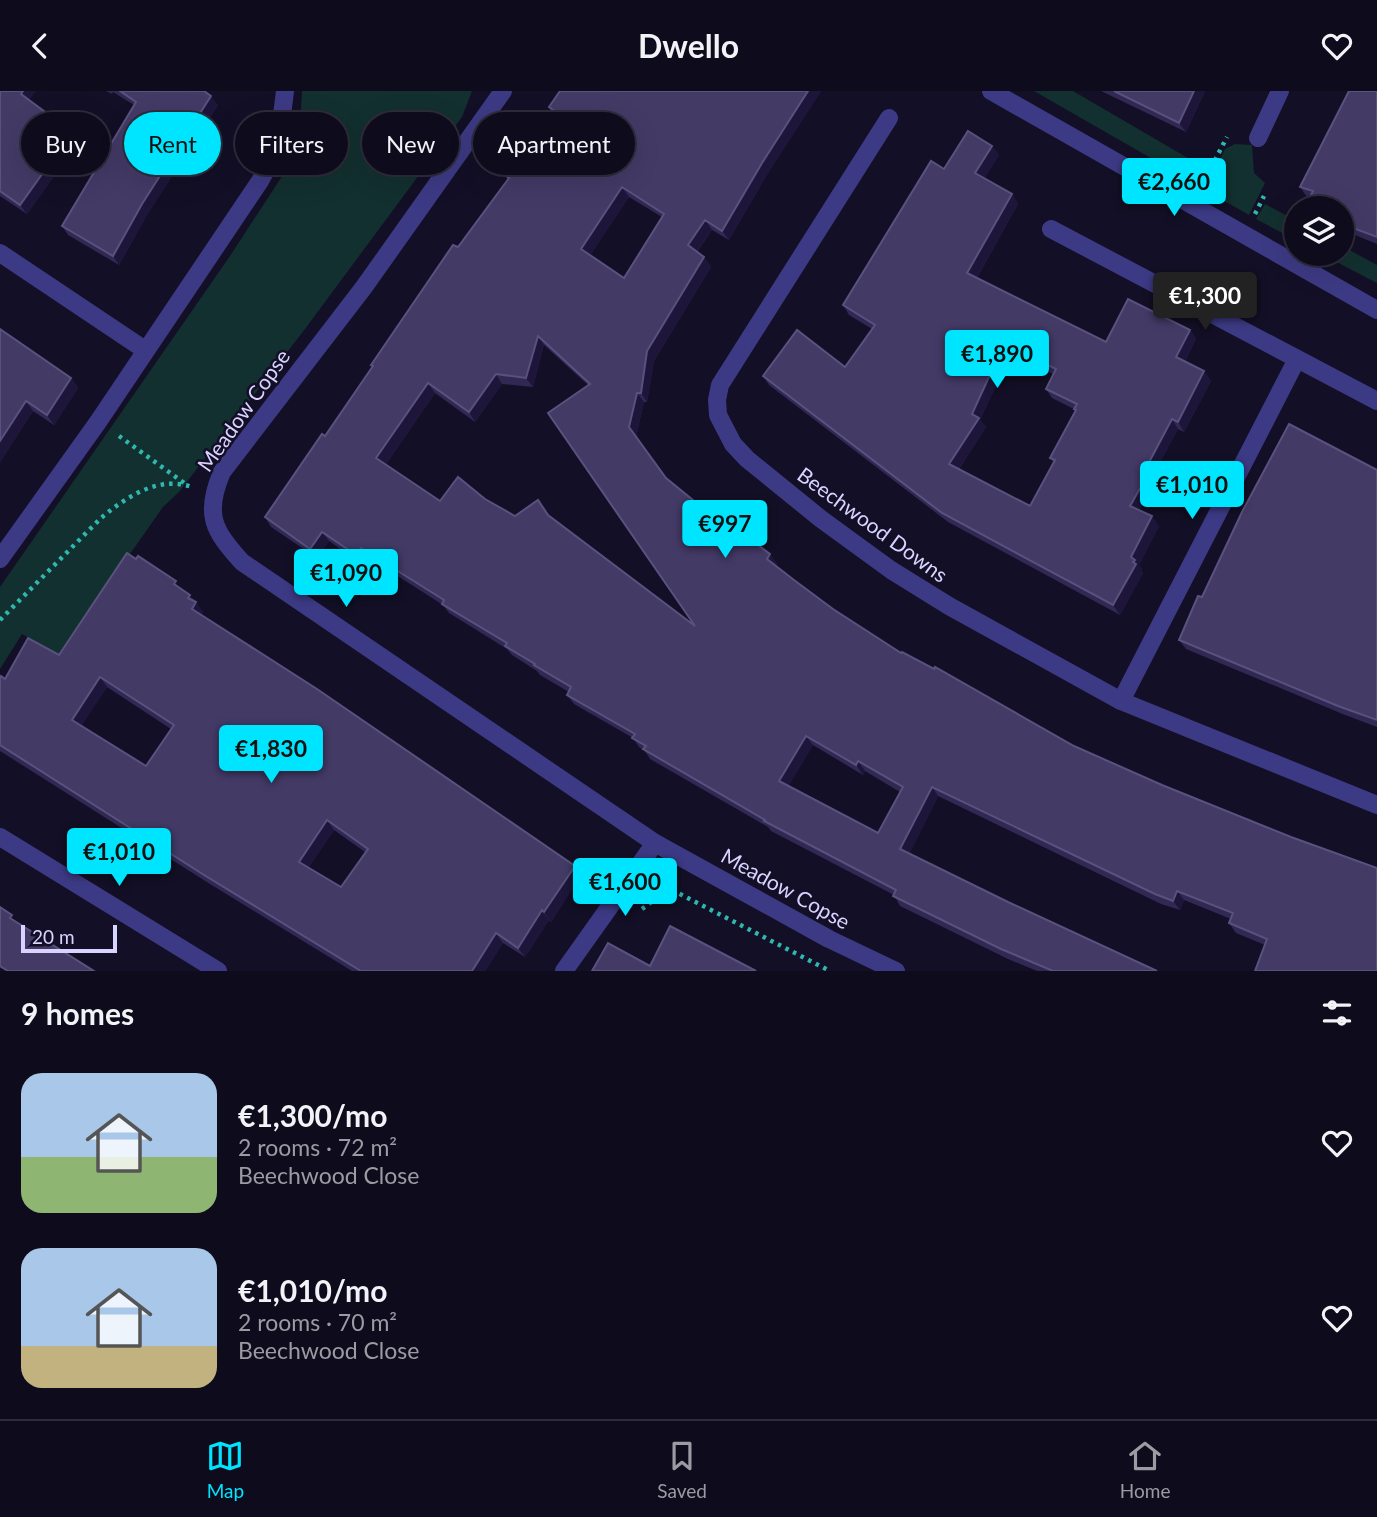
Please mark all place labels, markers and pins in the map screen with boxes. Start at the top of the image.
pin: €2,660 [1117,159,1231,218]
pin: €1,300 [1148,273,1262,332]
pin: €1,890 [940,331,1054,390]
pin: €1,010 [1135,461,1249,521]
pin: €997 [684,501,766,560]
pin: €1,090 [289,549,403,609]
pin: €1,830 [214,725,328,785]
pin: €1,010 [62,829,176,888]
pin: €1,600 [568,859,682,918]

